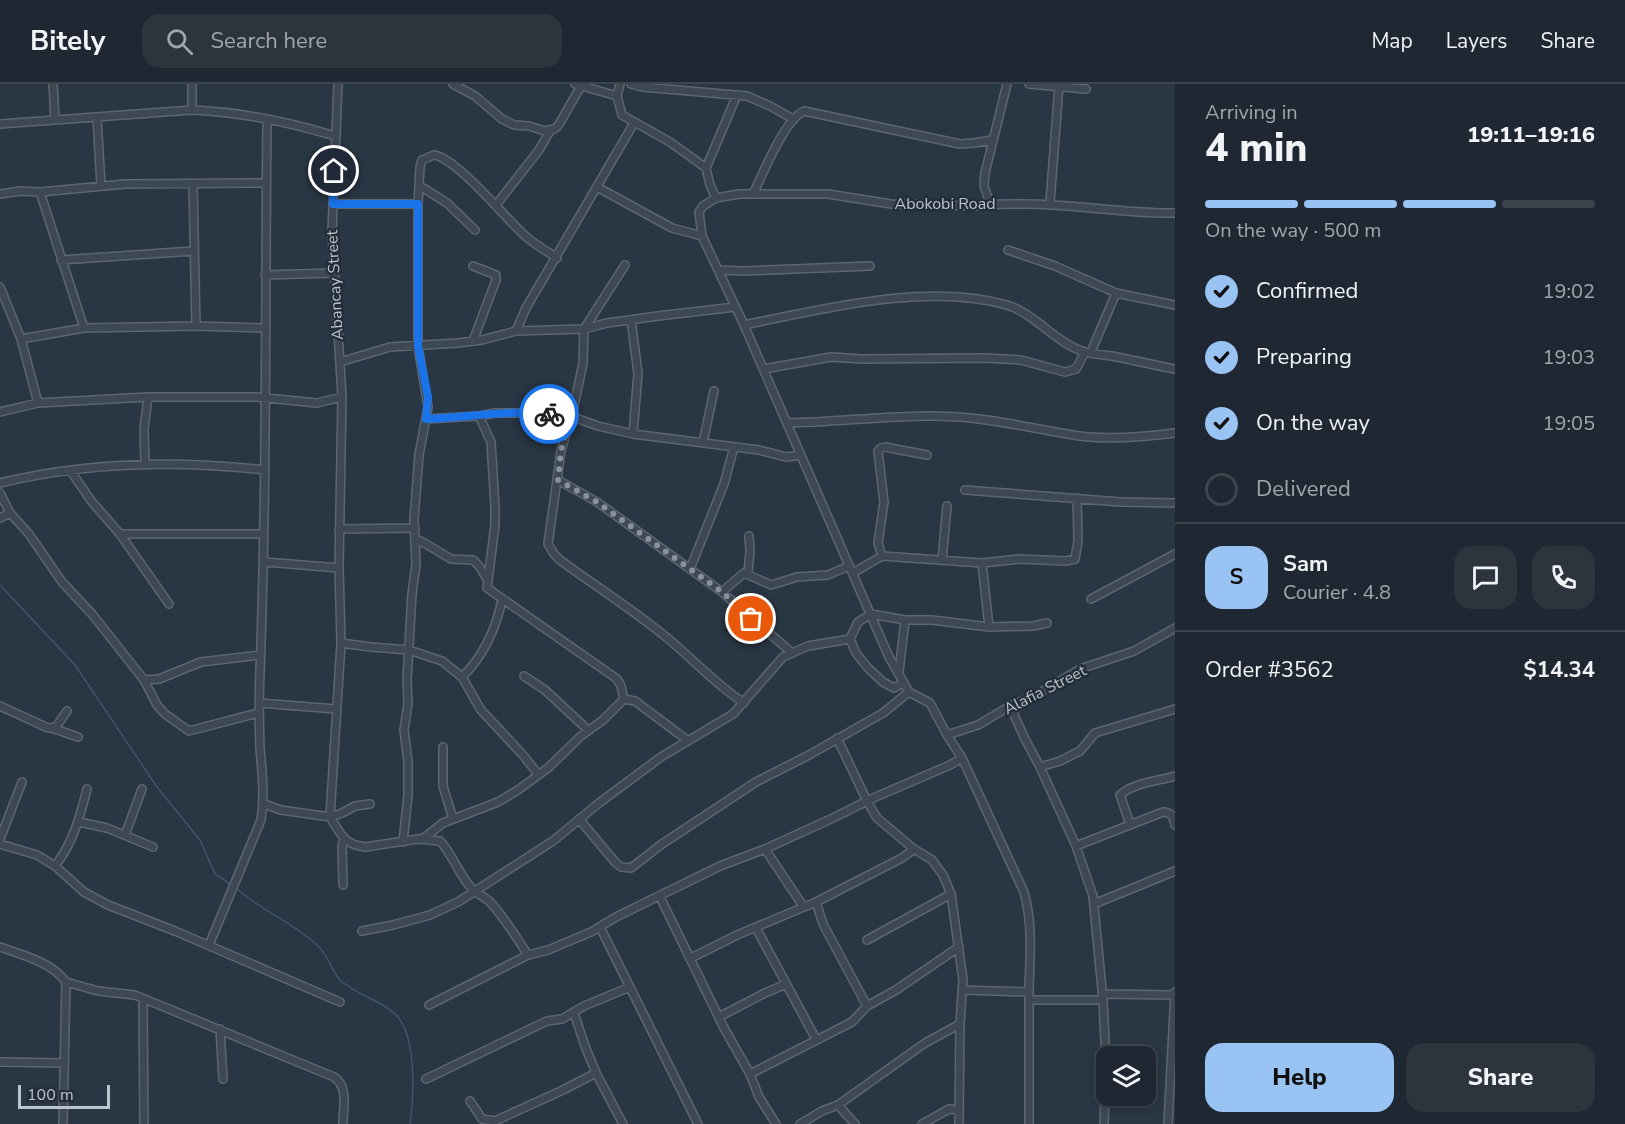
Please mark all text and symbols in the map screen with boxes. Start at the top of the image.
search box [142,14,562,68]
text: Bitely [30,22,106,60]
icon: search [163,25,196,58]
text: Search here [211,26,327,56]
text: Map [1371,27,1413,55]
text: Layers [1446,27,1507,55]
text: Share [1540,27,1595,55]
text: Arriving in [1205,99,1298,126]
text: 19:11–19:16 [1467,120,1595,150]
text: 4 min [1205,122,1308,175]
pin [308,145,359,196]
icon: home [317,154,350,187]
street label: Abokobi Road [895,193,995,215]
text: On the way · 500 m [1205,217,1381,244]
street label: Abancay Street [321,229,349,341]
icon: check [1205,275,1238,308]
text: Confirmed [1256,276,1358,306]
text: 19:02 [1542,278,1595,305]
icon: check [1205,341,1238,374]
text: Preparing [1256,342,1352,372]
text: 19:03 [1542,344,1595,371]
courier [519,384,579,444]
icon: bike [533,398,566,431]
icon: check [1205,407,1238,440]
text: On the way [1256,408,1370,438]
text: 19:05 [1542,410,1595,437]
text: Delivered [1256,474,1351,504]
button: chat [1454,546,1517,609]
button: phone [1532,546,1595,609]
text: Sam [1283,549,1328,579]
text: S [1230,562,1243,592]
text: Courier · 4.8 [1283,579,1391,606]
pin [725,593,776,644]
icon: bag [734,602,767,635]
text: Order #3562 [1205,655,1334,685]
text: $14.34 [1524,655,1595,685]
street label: Alafia Street [1000,660,1090,720]
button: Help [1205,1043,1394,1112]
button: Share [1406,1043,1595,1112]
map controls [1096,1046,1156,1106]
button: layers [1096,1046,1156,1106]
scale bar [18,1082,110,1110]
text: 100 m [27,1084,74,1106]

